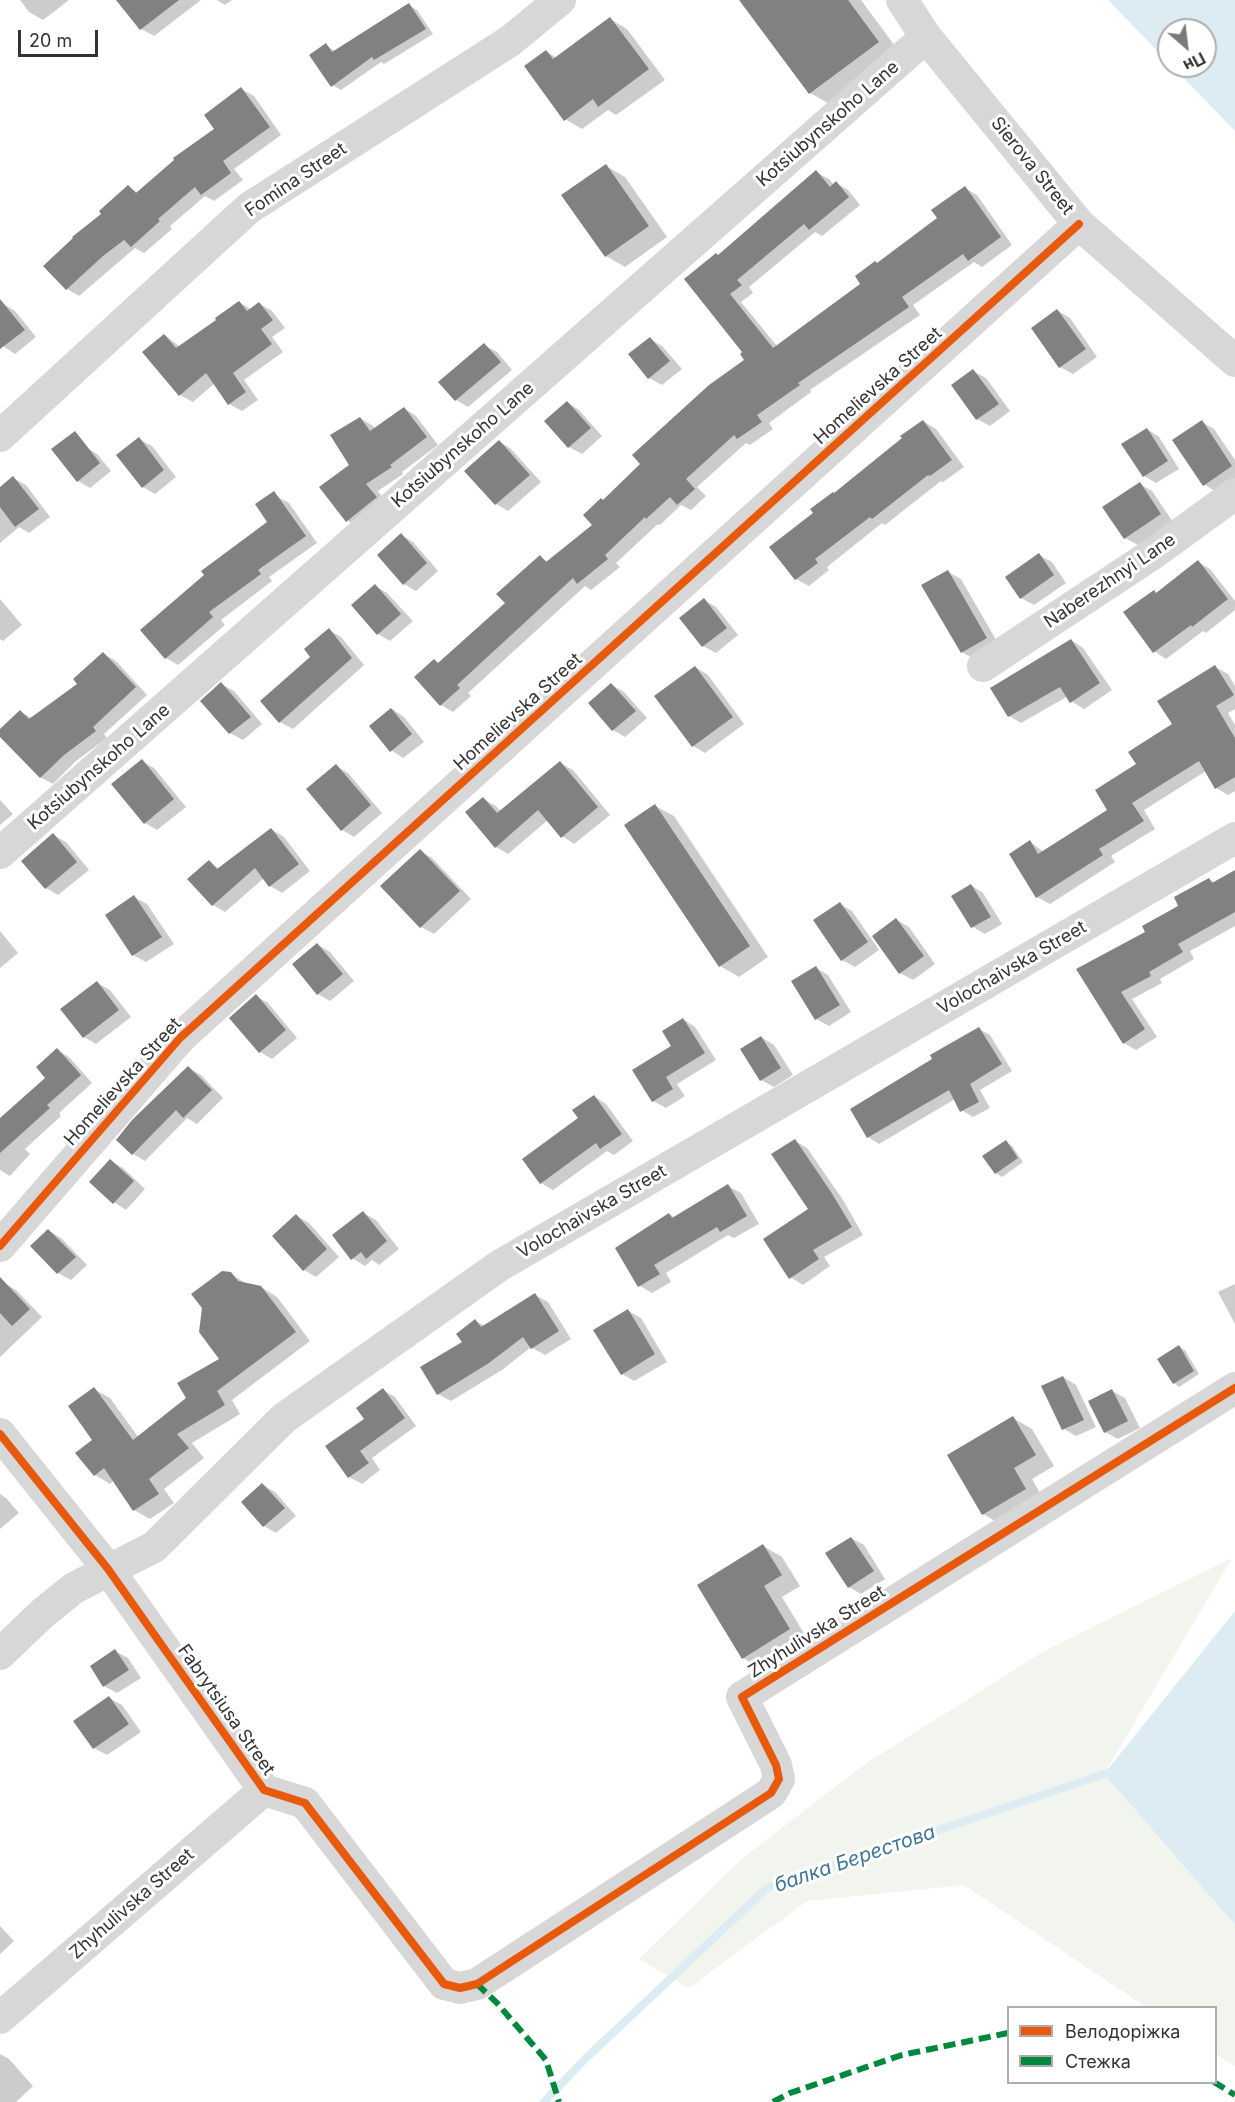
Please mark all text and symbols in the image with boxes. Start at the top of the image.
scale bar [21,18,100,56]
north arrow [1157,18,1217,78]
text: 20 m [29,30,72,51]
text: Пн [1180,48,1209,76]
street label: Kotsiubynskoho Lane [752,56,904,192]
street label: Sierova Street [986,113,1078,219]
street label: Fomina Street [241,138,351,222]
street label: Homelievska Street [810,323,946,449]
street label: Kotsiubynskoho Lane [387,377,539,513]
street label: Naberezhnyi Lane [1040,529,1180,633]
street label: Homelievska Street [450,649,586,775]
street label: Kotsiubynskoho Lane [23,699,175,835]
street label: Volochaivska Street [934,917,1090,1019]
street label: Homelievska Street [60,1014,186,1150]
street label: Volochaivska Street [514,1161,670,1263]
street label: Zhyhulivska Street [745,1581,889,1683]
street label: Fabrytsiusa Street [173,1641,279,1779]
water label: балка Берестова [771,1820,939,1898]
street label: Zhyhulivska Street [66,1844,198,1964]
legend [1007,2006,1217,2084]
text: Велодоріжка [1065,2021,1180,2042]
text: Стежка [1065,2051,1131,2072]

